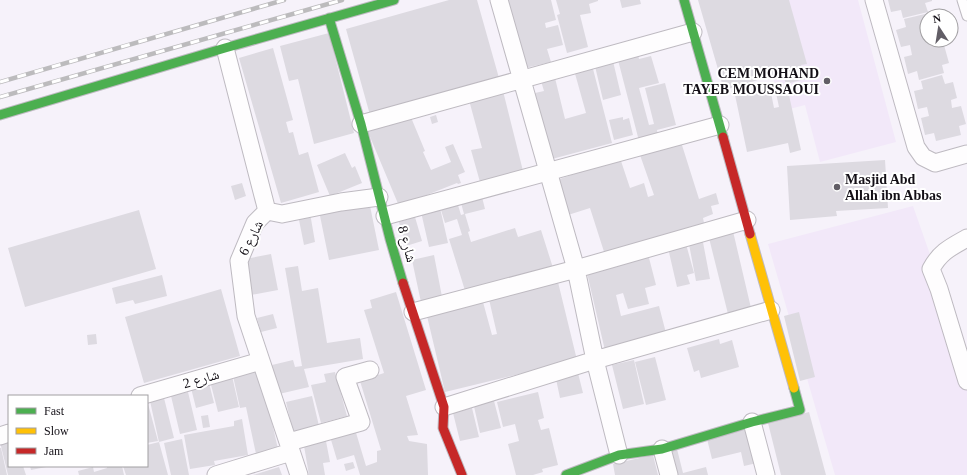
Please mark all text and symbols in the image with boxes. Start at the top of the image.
north arrow [919,8,959,48]
text: N [932,12,942,25]
place label: CEM MOHAND TAYEB MOUSSAOUI [683,66,819,97]
marker: CEM MOHAND TAYEB MOUSSAOUI [822,76,832,86]
place label: Masjid Abd Allah ibn Abbas [845,172,942,203]
marker: Masjid Abd Allah ibn Abbas [832,182,842,192]
street label: شارع 6 [236,218,268,259]
street label: شارع 8 [393,224,419,264]
street label: شارع 2 [181,367,221,393]
legend [8,395,148,467]
text: Fast [44,404,65,418]
text: Slow [44,424,69,438]
text: Jam [44,444,64,458]

